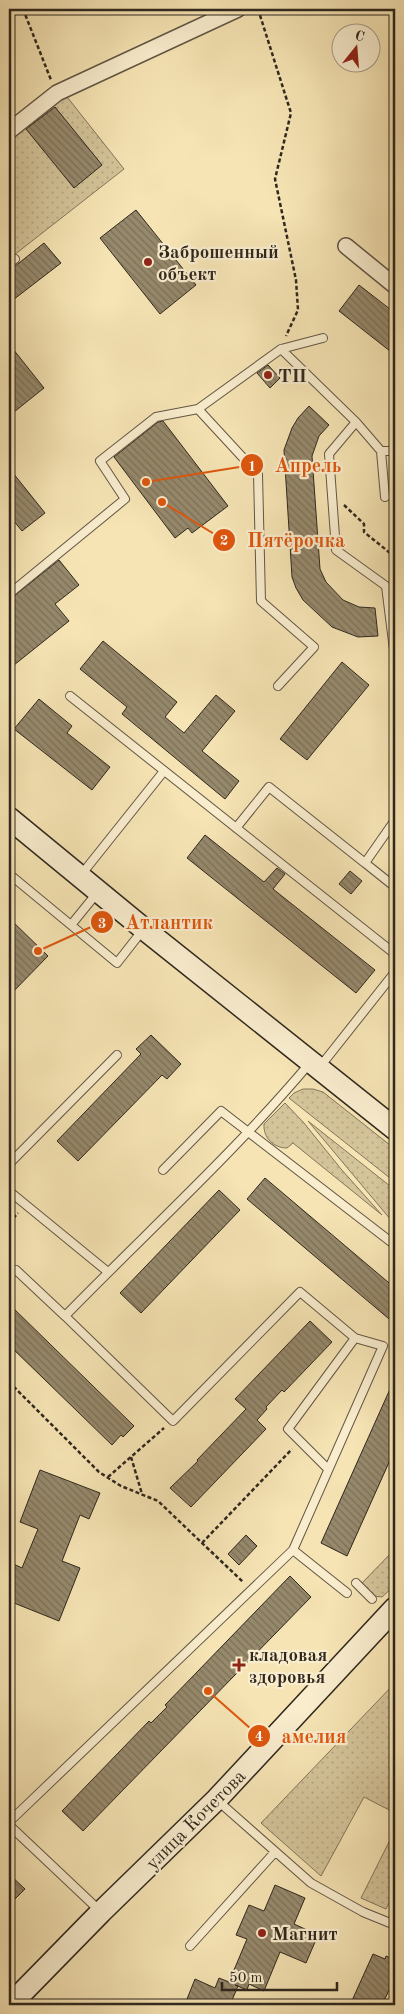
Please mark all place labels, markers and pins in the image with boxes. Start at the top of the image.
place label: Заброшенный объект [158,244,279,285]
marker: Заброшенный объект [142,256,154,268]
place label: ТП [278,368,307,387]
marker: ТП [262,369,274,381]
callout: Апрель [240,448,351,483]
callout: Пятёрочка [212,523,355,558]
callout: Атлантик [90,905,223,940]
place label: кладовая здоровья [249,1647,327,1688]
marker: кладовая здоровья [233,1659,245,1671]
callout: амелия [247,1719,357,1754]
place label: Магнит [272,1926,338,1945]
marker: Магнит [256,1927,268,1939]

